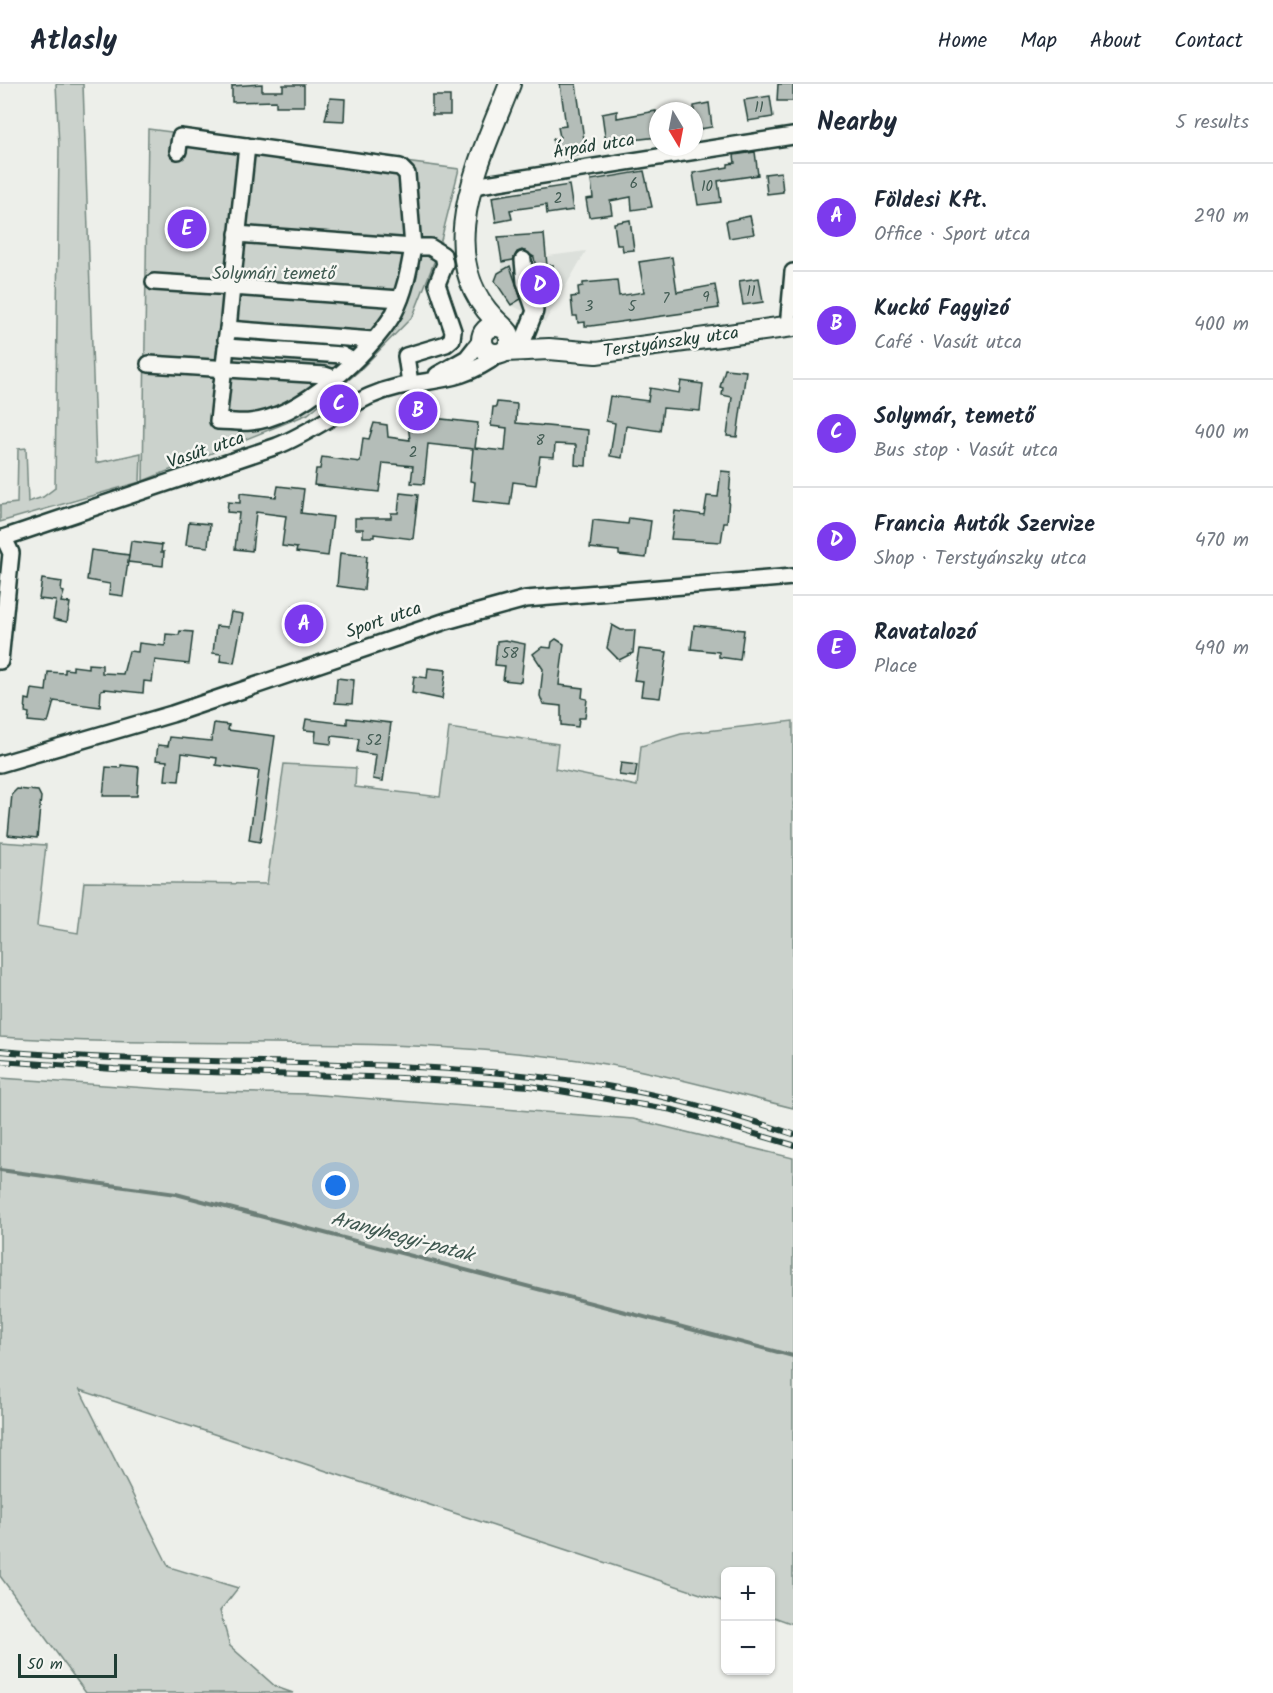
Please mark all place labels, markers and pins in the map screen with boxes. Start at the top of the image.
pin: E [168,206,207,252]
pin: D [520,262,560,308]
pin: C [320,382,358,426]
pin: B [398,388,438,434]
pin: A [284,602,324,646]

